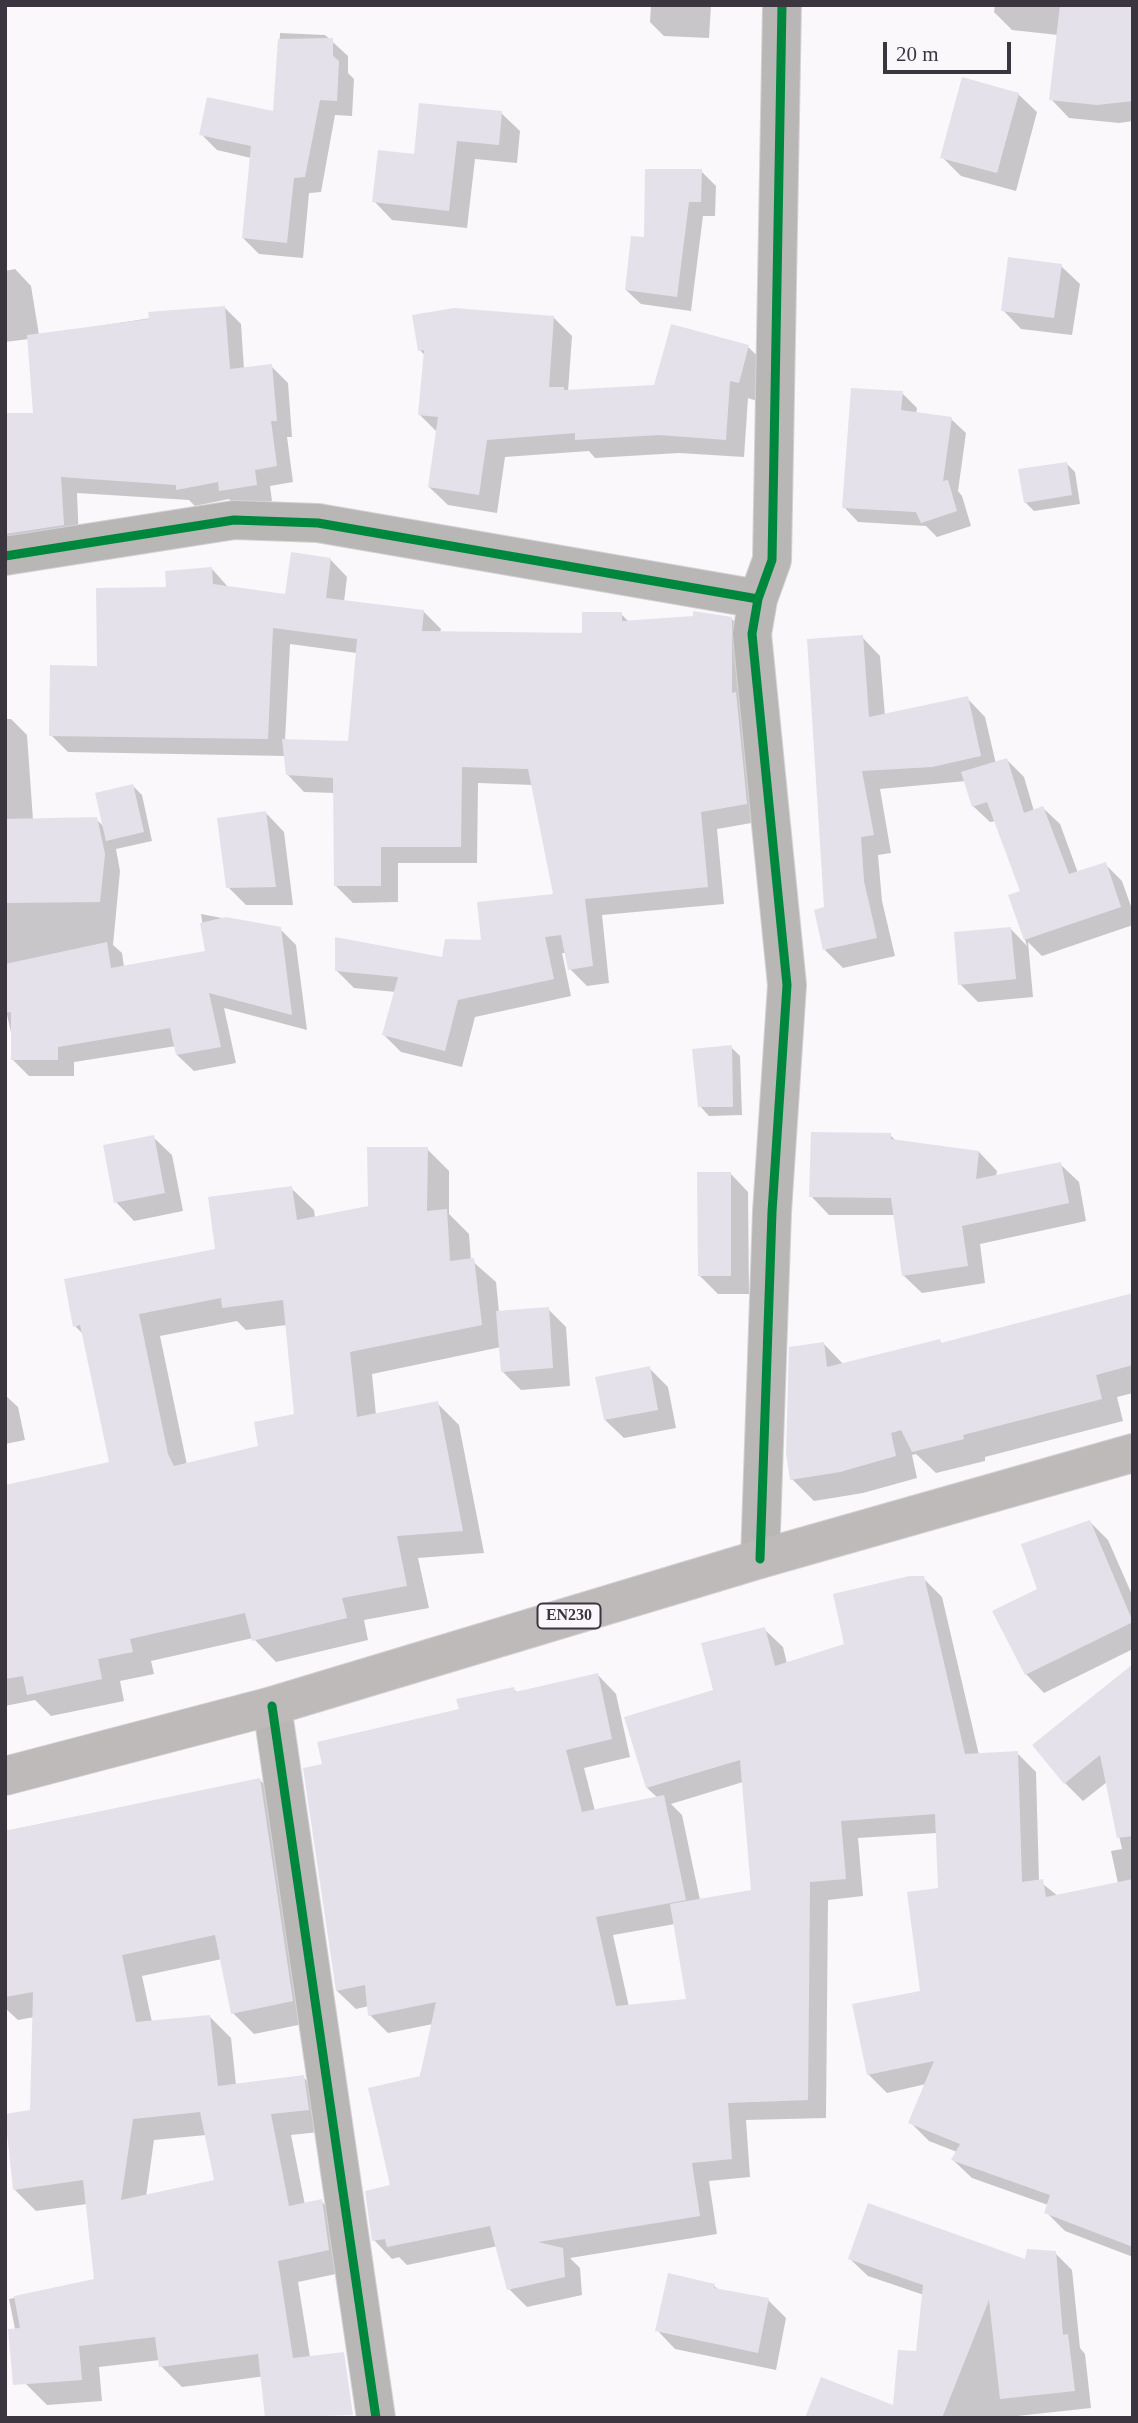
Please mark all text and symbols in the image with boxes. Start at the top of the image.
scale bar [886,28,1014,72]
text: 20 m [896,42,939,66]
road number: EN230 [538,1604,600,1628]

